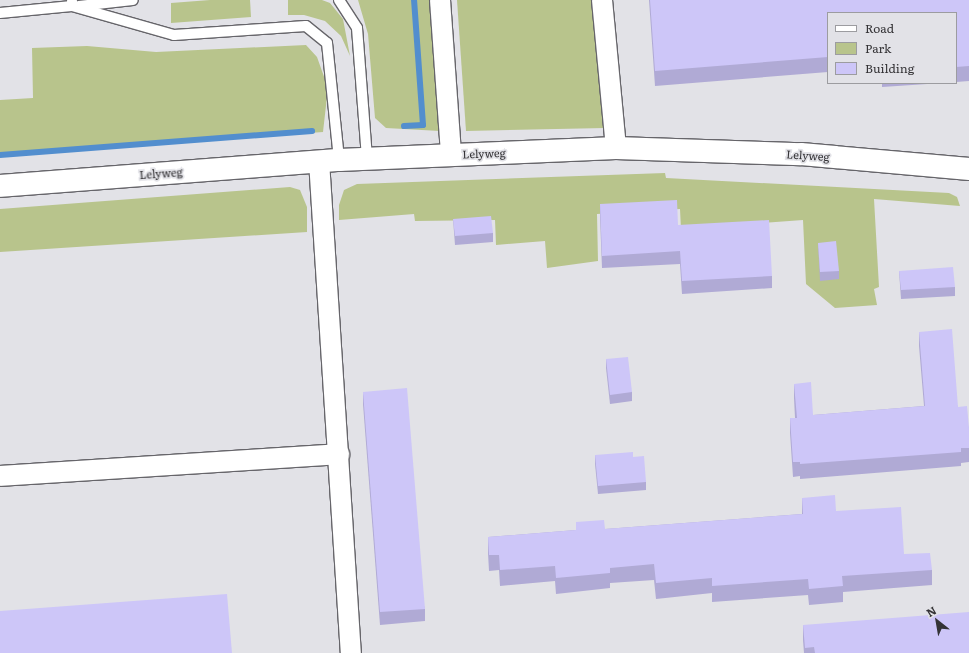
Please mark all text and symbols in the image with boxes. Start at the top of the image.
legend [827,12,957,84]
text: Road [865,19,894,37]
text: Park [865,39,891,57]
text: Building [865,59,914,77]
street label: Lelyweg [462,146,506,160]
street label: Lelyweg [786,147,830,163]
street label: Lelyweg [139,165,183,181]
north arrow [917,601,957,641]
text: N [923,601,939,620]

